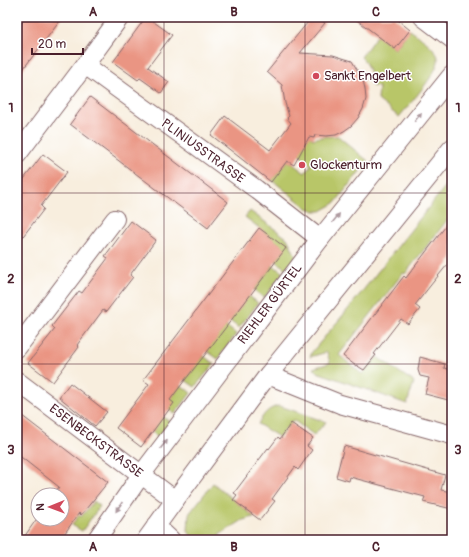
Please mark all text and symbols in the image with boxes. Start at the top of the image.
text: A [89,4,98,20]
text: B [230,4,238,20]
text: C [372,4,380,20]
scale bar [32,30,83,56]
text: 20 m [38,37,67,52]
place label: Sankt Engelbert [324,68,412,84]
marker: Sankt Engelbert [311,71,321,81]
text: 1 [8,100,14,116]
text: 1 [455,100,461,116]
one-way arrow [413,111,422,122]
street label: PLINIUSSTRASSE [158,115,248,187]
place label: Glockenturm [310,157,382,173]
marker: Glockenturm [297,160,307,170]
one-way arrow [332,213,341,224]
street label: RIEHLER GÜRTEL [234,260,306,348]
text: 2 [7,271,15,287]
text: 2 [454,271,462,287]
street label: ESENBECKSTRASSE [46,401,146,481]
one-way arrow [160,439,169,450]
text: 3 [7,442,15,458]
text: 3 [454,442,462,458]
north arrow [30,487,70,527]
one-way arrow [115,502,123,513]
text: N [34,503,47,511]
text: A [89,539,98,555]
text: B [230,539,238,555]
text: C [372,539,380,555]

